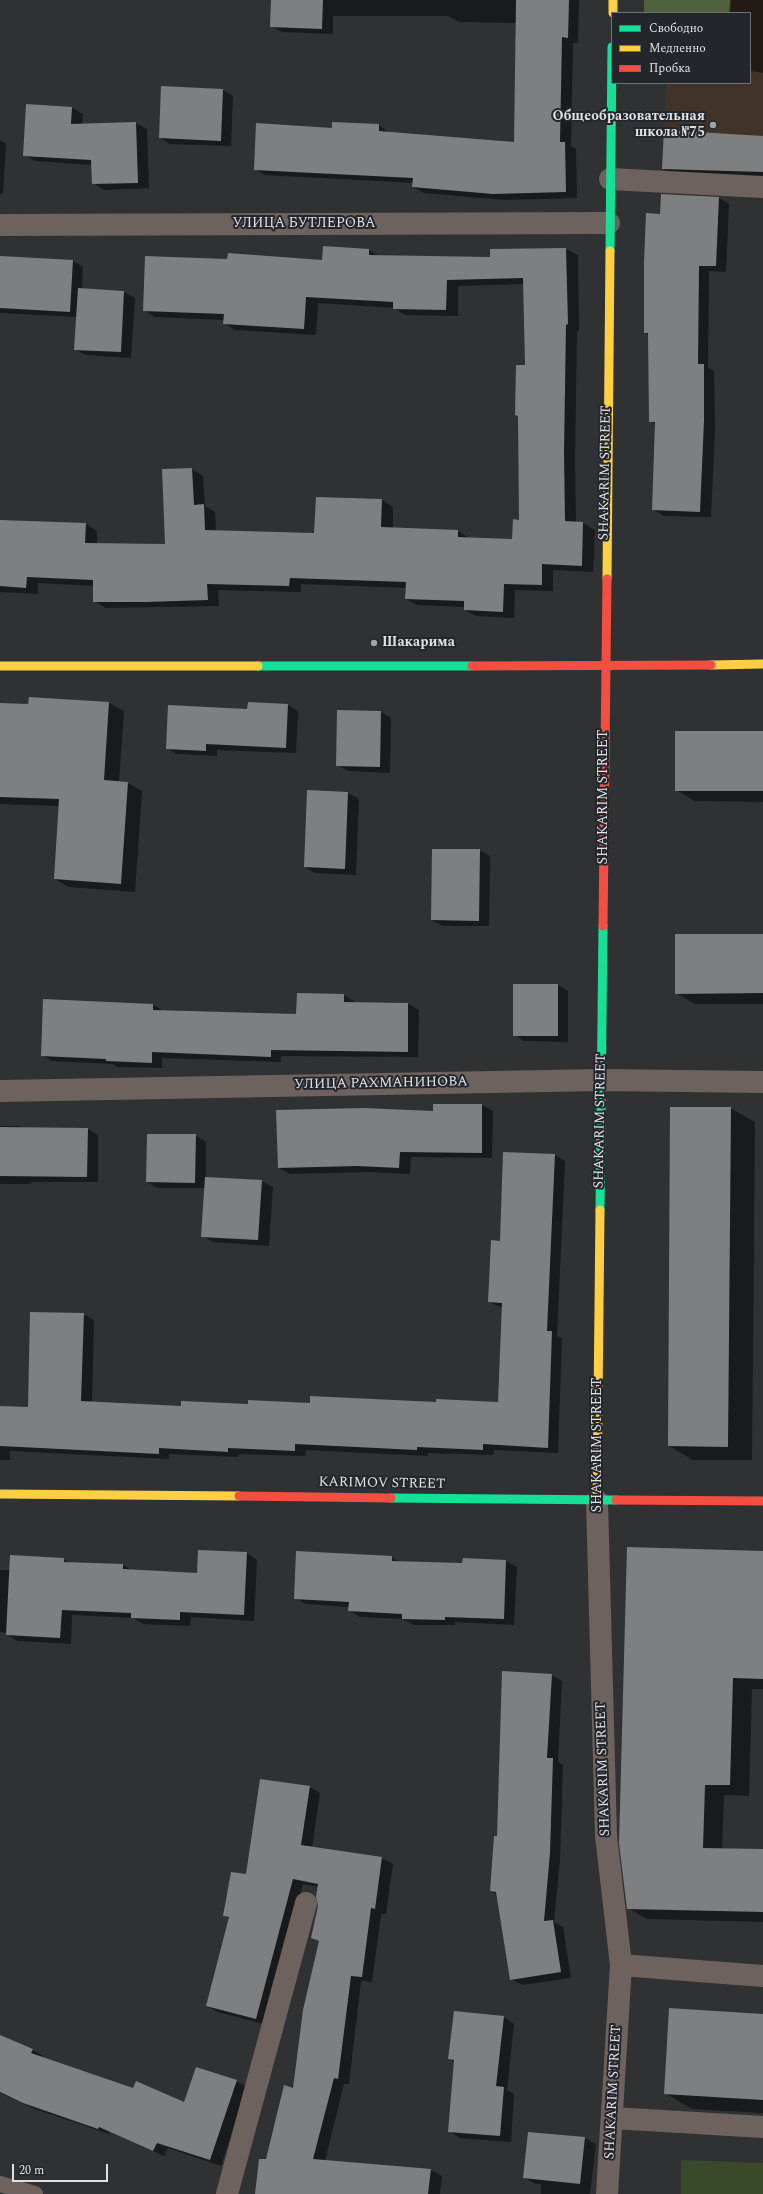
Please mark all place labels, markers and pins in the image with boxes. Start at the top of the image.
place label: Общеобразовательная школа №75 [552,109,705,142]
marker: Общеобразовательная школа №75 [708,120,718,130]
place label: Шакарима [382,635,455,651]
marker: Шакарима [369,638,379,648]

